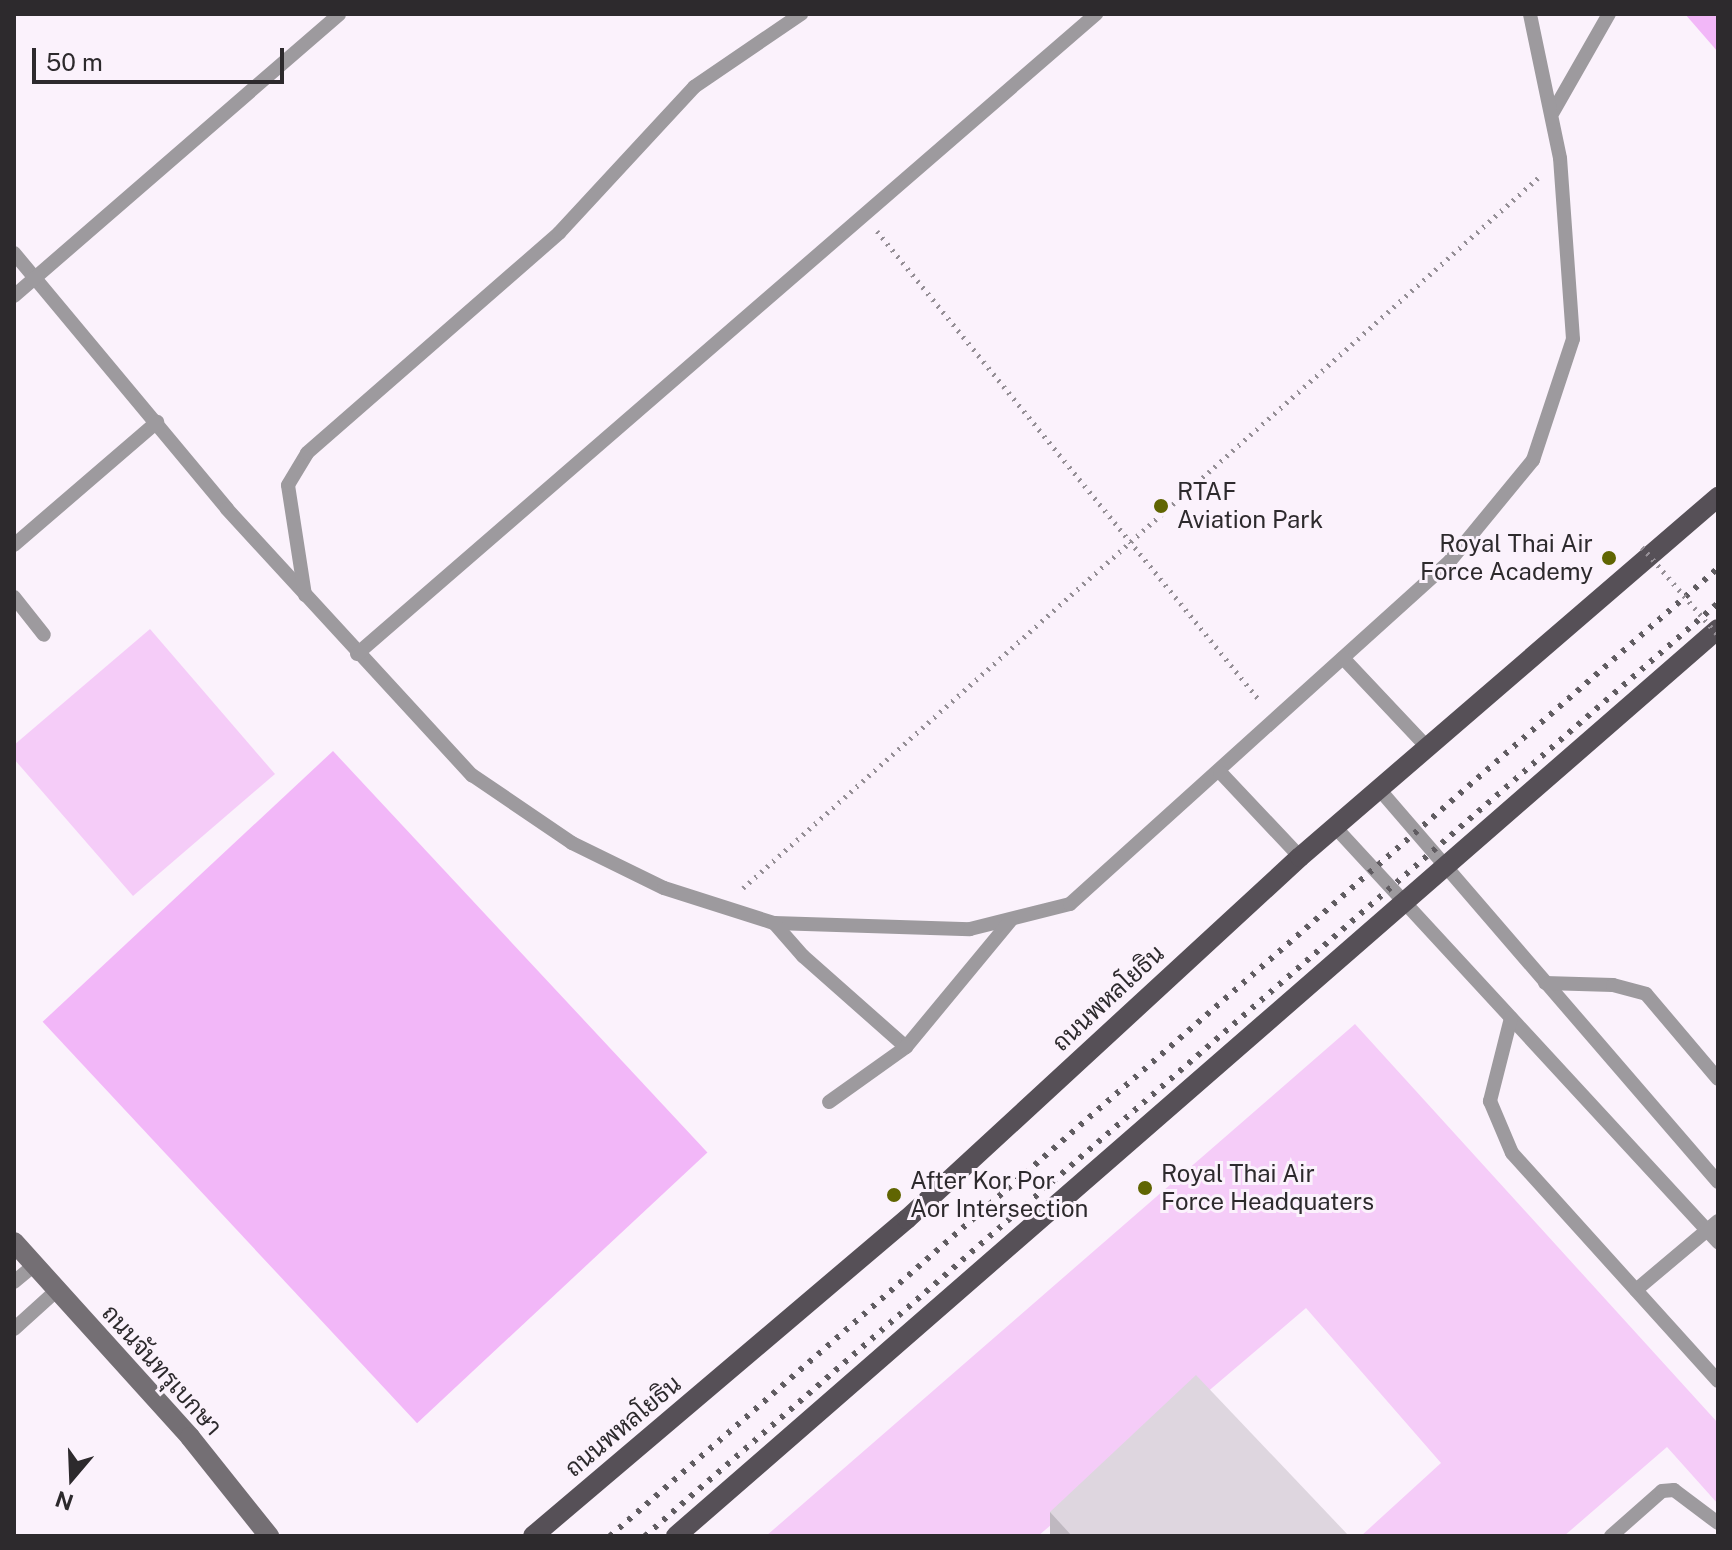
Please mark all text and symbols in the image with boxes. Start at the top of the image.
scale bar [36,32,288,82]
text: 50 m [46,48,103,76]
place label: RTAF Aviation Park [1177,478,1323,534]
marker: RTAF Aviation Park [1152,497,1170,515]
place label: Royal Thai Air Force Academy [1420,530,1593,586]
marker: Royal Thai Air Force Academy [1600,549,1618,567]
street label: ถนนพหลโยธิน [1046,939,1170,1057]
place label: Royal Thai Air Force Headquaters [1161,1160,1374,1216]
place label: After Kor Por Aor Intersection [910,1167,1088,1223]
marker: Royal Thai Air Force Headquaters [1136,1179,1154,1197]
marker: After Kor Por Aor Intersection [885,1186,903,1204]
street label: ถนนจันทรุเบกษา [96,1299,228,1441]
street label: ถนนพหลโยธิน [559,1369,687,1483]
north arrow [32,1438,112,1518]
text: N [52,1486,77,1516]

